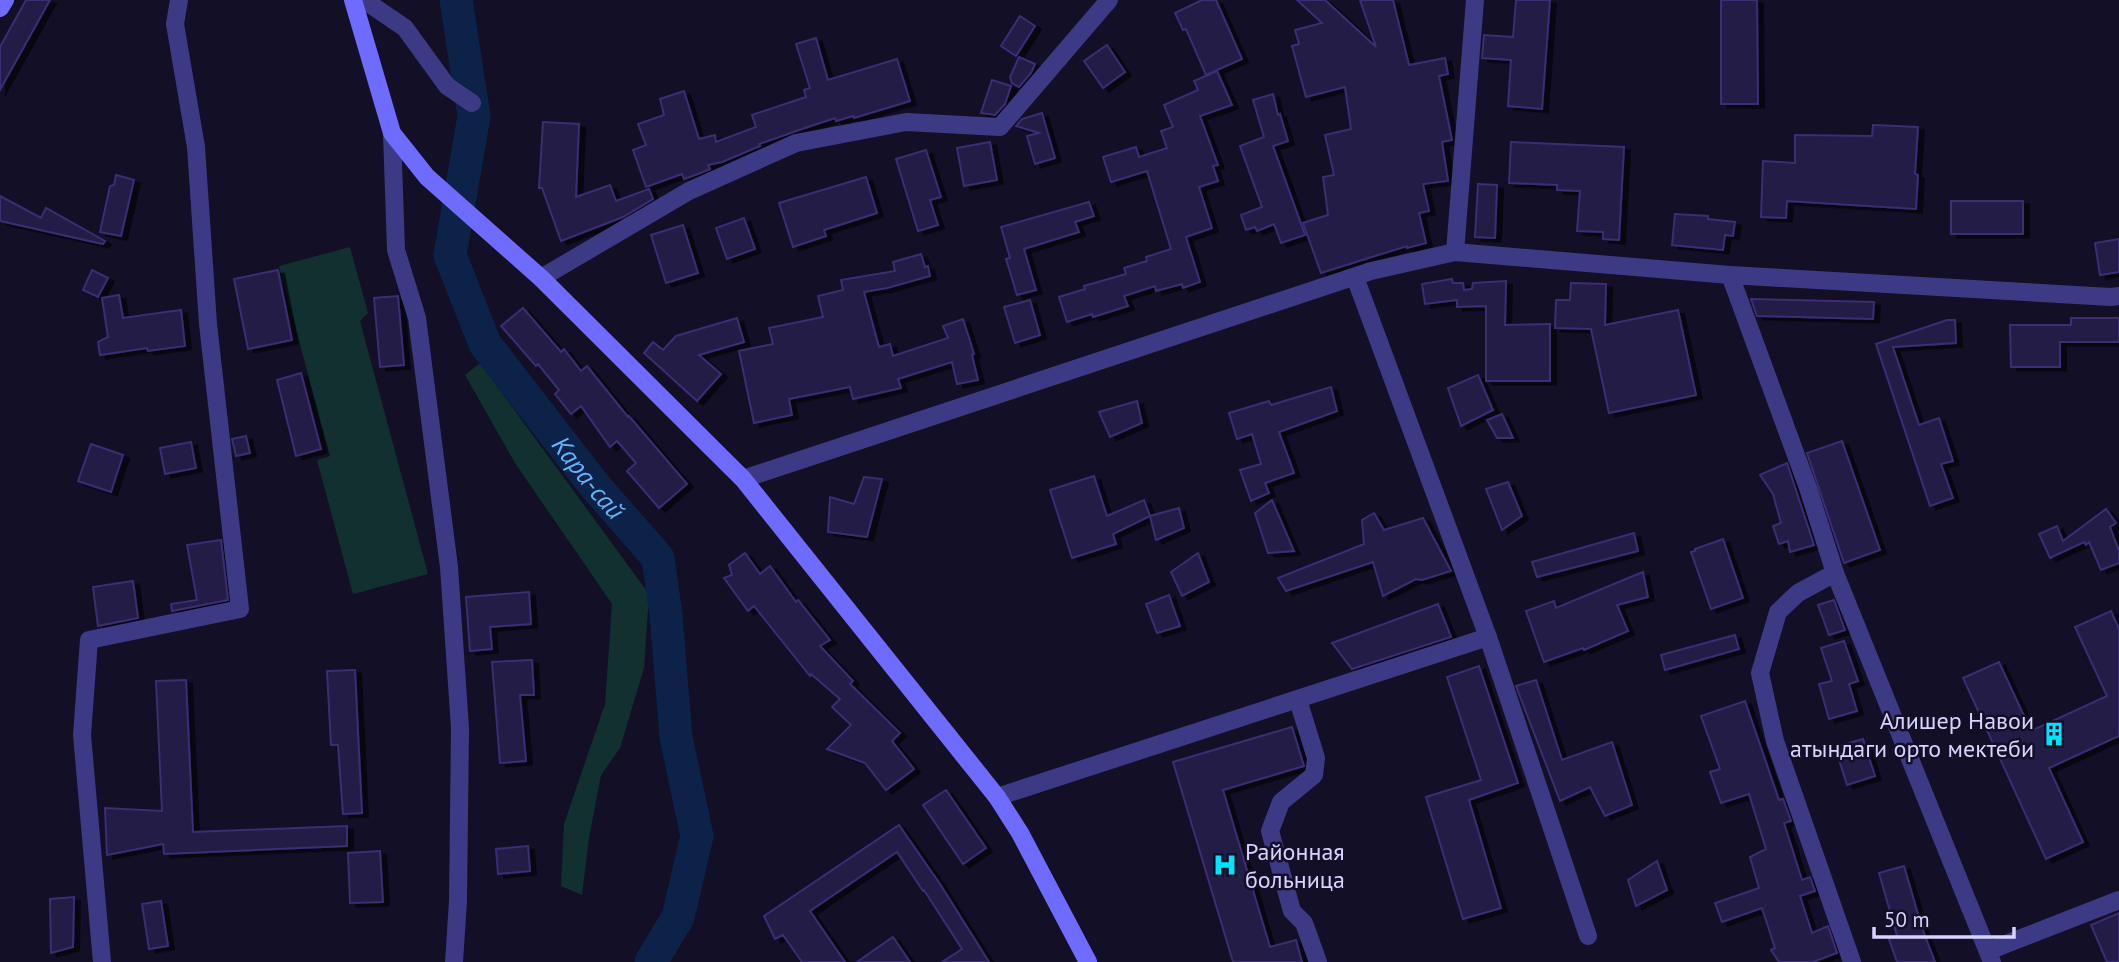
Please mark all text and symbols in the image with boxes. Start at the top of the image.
water label: Кара-сай [545,429,633,526]
place label: Алишер Навои атындаги орто мектеби [1790,705,2034,764]
building icon: Алишер Навои атындаги орто мектеби [2040,720,2068,748]
place label: Районная больница [1245,836,1345,895]
hospital icon: Районная больница [1211,851,1239,879]
scale bar [1874,895,2014,939]
text: 50 m [1884,906,1930,933]

